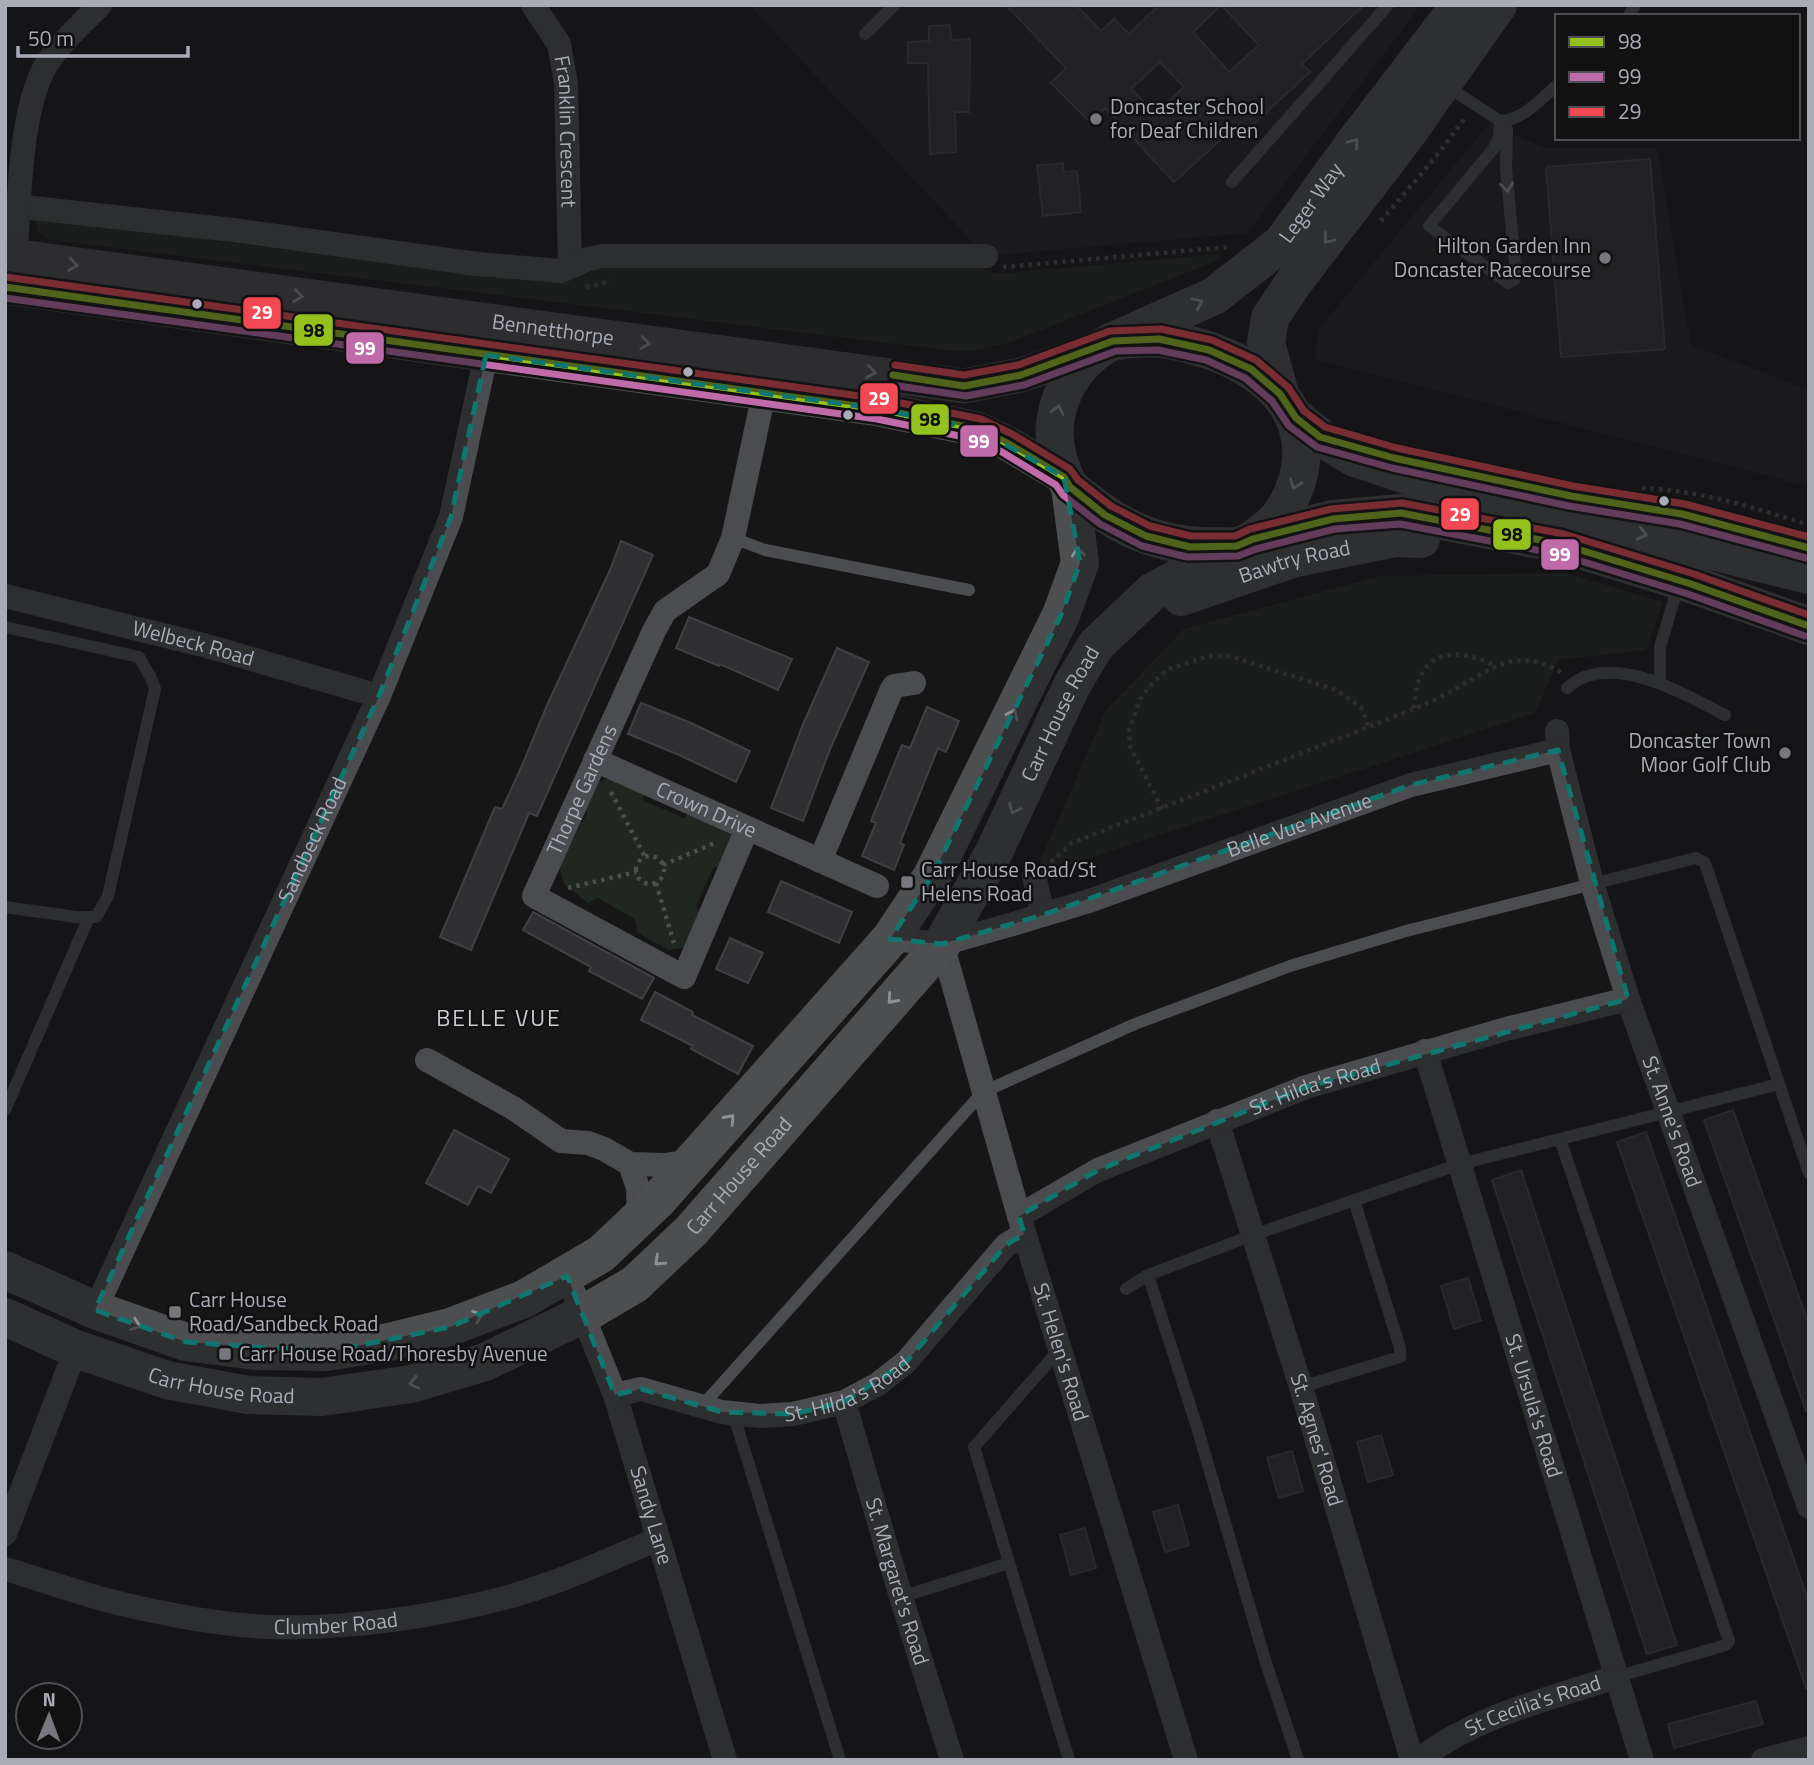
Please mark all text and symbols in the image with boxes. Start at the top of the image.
scale bar [18,14,187,58]
legend [1555,14,1800,140]
text: 50 m [28,22,74,54]
text: 98 [1618,25,1642,57]
street label: Franklin Crescent [546,53,586,209]
text: 99 [1618,60,1642,92]
place label: Doncaster School for Deaf Children [1110,90,1264,146]
text: 29 [1618,95,1642,127]
marker: Doncaster School for Deaf Children [1088,111,1104,127]
one-way arrow [1346,138,1359,151]
street label: Leger Way [1270,155,1350,249]
one-way arrow [1500,181,1515,192]
place label: Hilton Garden Inn Doncaster Racecourse [1394,229,1591,285]
one-way arrow [1324,231,1337,243]
marker: Hilton Garden Inn Doncaster Racecourse [1597,250,1613,266]
one-way arrow [67,257,79,272]
one-way arrow [292,288,304,303]
line badge: 29 [242,296,282,330]
unlabelled marker [190,297,204,311]
text: 29 [251,297,273,326]
one-way arrow [1190,297,1203,311]
street label: Bennetthorpe [490,305,616,353]
line badge: 98 [293,313,334,347]
text: 98 [303,315,325,344]
line badge: 99 [345,331,385,365]
text: 99 [354,333,376,362]
one-way arrow [639,335,651,350]
one-way arrow [865,364,877,379]
unlabelled marker [681,365,695,379]
line badge: 29 [859,382,899,415]
text: 29 [868,383,890,412]
line badge: 98 [910,403,950,436]
text: 98 [919,404,941,433]
one-way arrow [1050,405,1064,417]
unlabelled marker [841,408,855,422]
line badge: 99 [959,424,999,458]
text: 99 [968,426,990,455]
one-way arrow [1289,478,1303,490]
unlabelled marker [1657,494,1671,508]
line badge: 29 [1440,497,1480,531]
text: 29 [1449,499,1471,528]
line badge: 98 [1492,518,1532,551]
text: 98 [1501,519,1523,548]
one-way arrow [1635,526,1647,540]
street label: Bawtry Road [1234,531,1353,591]
line badge: 99 [1540,538,1580,571]
text: 99 [1549,539,1571,568]
one-way arrow [1071,547,1086,558]
street label: Welbeck Road [129,611,258,674]
street label: Carr House Road [1012,640,1107,787]
one-way arrow [1004,709,1018,722]
street label: Thorpe Gardens [538,719,625,860]
place label: Doncaster Town Moor Golf Club [1628,724,1771,780]
marker: Doncaster Town Moor Golf Club [1777,745,1793,761]
street label: Sandbeck Road [269,771,354,908]
street label: Crown Drive [651,772,762,845]
street label: Belle Vue Avenue [1222,783,1376,865]
one-way arrow [1008,802,1022,814]
place label: Carr House Road/St Helens Road [921,853,1097,909]
marker: Carr House Road/St Helens Road [899,874,915,890]
one-way arrow [888,991,900,1004]
district label: BELLE VUE [436,1000,562,1035]
street label: St. Hilda's Road [1244,1049,1384,1123]
street label: St. Anne's Road [1635,1051,1711,1191]
street label: Carr House Road [678,1109,799,1242]
one-way arrow [722,1114,734,1127]
one-way arrow [654,1252,667,1265]
street label: St. Helen's Road [1025,1279,1098,1425]
place label: Carr House Road/Sandbeck Road [189,1283,378,1339]
marker: Carr House Road/Sandbeck Road [167,1304,183,1320]
one-way arrow [471,1311,483,1325]
one-way arrow [129,1316,141,1330]
street label: St. Ursula's Road [1497,1330,1572,1481]
place label: Carr House Road/Thoresby Avenue [239,1337,548,1369]
marker: Carr House Road/Thoresby Avenue [217,1346,233,1362]
street label: St. Hilda's Road [783,1347,917,1429]
street label: Carr House Road [144,1358,295,1411]
street label: St. Agnes' Road [1283,1369,1353,1510]
one-way arrow [408,1375,420,1389]
street label: Sandy Lane [622,1462,682,1568]
street label: St. Margaret's Road [858,1493,938,1669]
street label: Clumber Road [274,1603,400,1642]
street label: St Cecilia's Road [1459,1666,1605,1744]
north arrow [14,1681,84,1751]
text: N [42,1684,56,1713]

